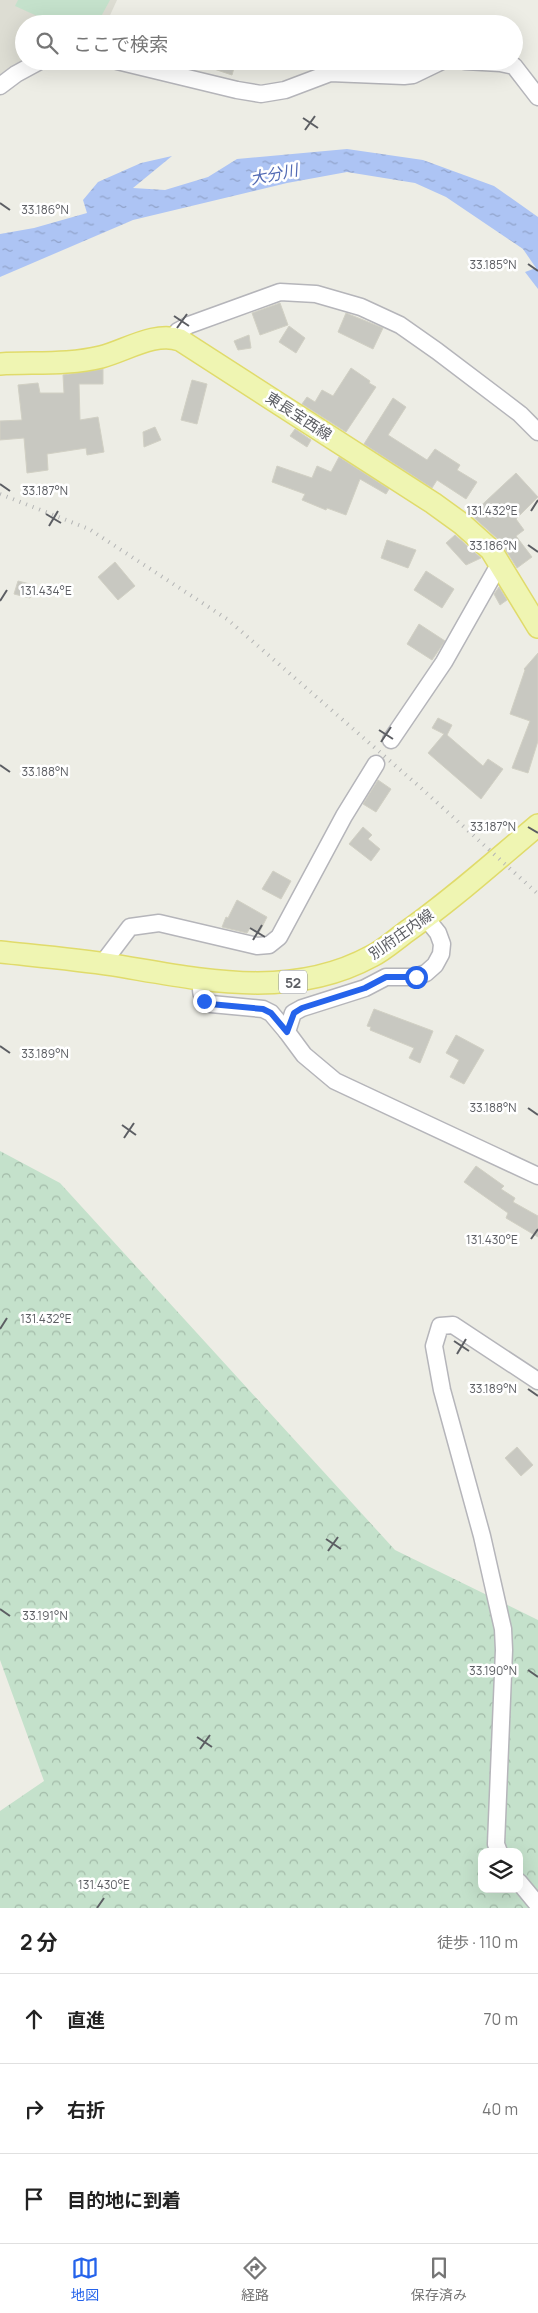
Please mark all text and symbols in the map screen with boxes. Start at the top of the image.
search box [15,15,523,70]
icon: search [33,29,61,57]
text: ここで検索 [73,31,168,57]
water label: 大分川 [248,158,302,189]
text: 33.186°N [21,201,69,218]
text: 33.185°N [469,256,517,273]
street label: 東長宝西線 [262,387,336,445]
text: 33.187°N [22,482,68,499]
text: 131.432°E [466,502,518,519]
text: 33.186°N [469,537,517,554]
text: 131.434°E [20,582,72,599]
text: 33.188°N [21,763,69,780]
text: 33.187°N [470,818,516,835]
street label: 別府庄内線 [364,904,438,964]
route start [405,966,428,989]
road number: 52 [279,970,307,994]
route end [193,990,216,1013]
text: 33.189°N [21,1045,69,1062]
text: 33.188°N [469,1099,517,1116]
text: 131.430°E [466,1231,518,1248]
text: 131.432°E [20,1310,72,1327]
text: 33.189°N [469,1380,517,1397]
text: 33.191°N [22,1607,68,1624]
text: 33.190°N [469,1662,517,1679]
map controls [478,1848,523,1893]
button: layers [478,1848,523,1893]
text: 131.430°E [78,1876,130,1893]
text: 2 分 [20,1928,58,1956]
text: 徒歩 · 110 m [437,1931,518,1953]
icon: ahead [20,2005,48,2033]
text: 直進 [67,2007,105,2033]
text: 70 m [483,2008,518,2030]
icon: right [20,2095,48,2123]
text: 右折 [67,2097,105,2123]
text: 40 m [482,2098,518,2120]
icon: arrive [20,2185,48,2213]
text: 目的地に到着 [67,2187,181,2213]
tab: 地図 [71,2254,99,2304]
tab: 経路 [241,2254,269,2304]
tab: 保存済み [411,2254,467,2304]

